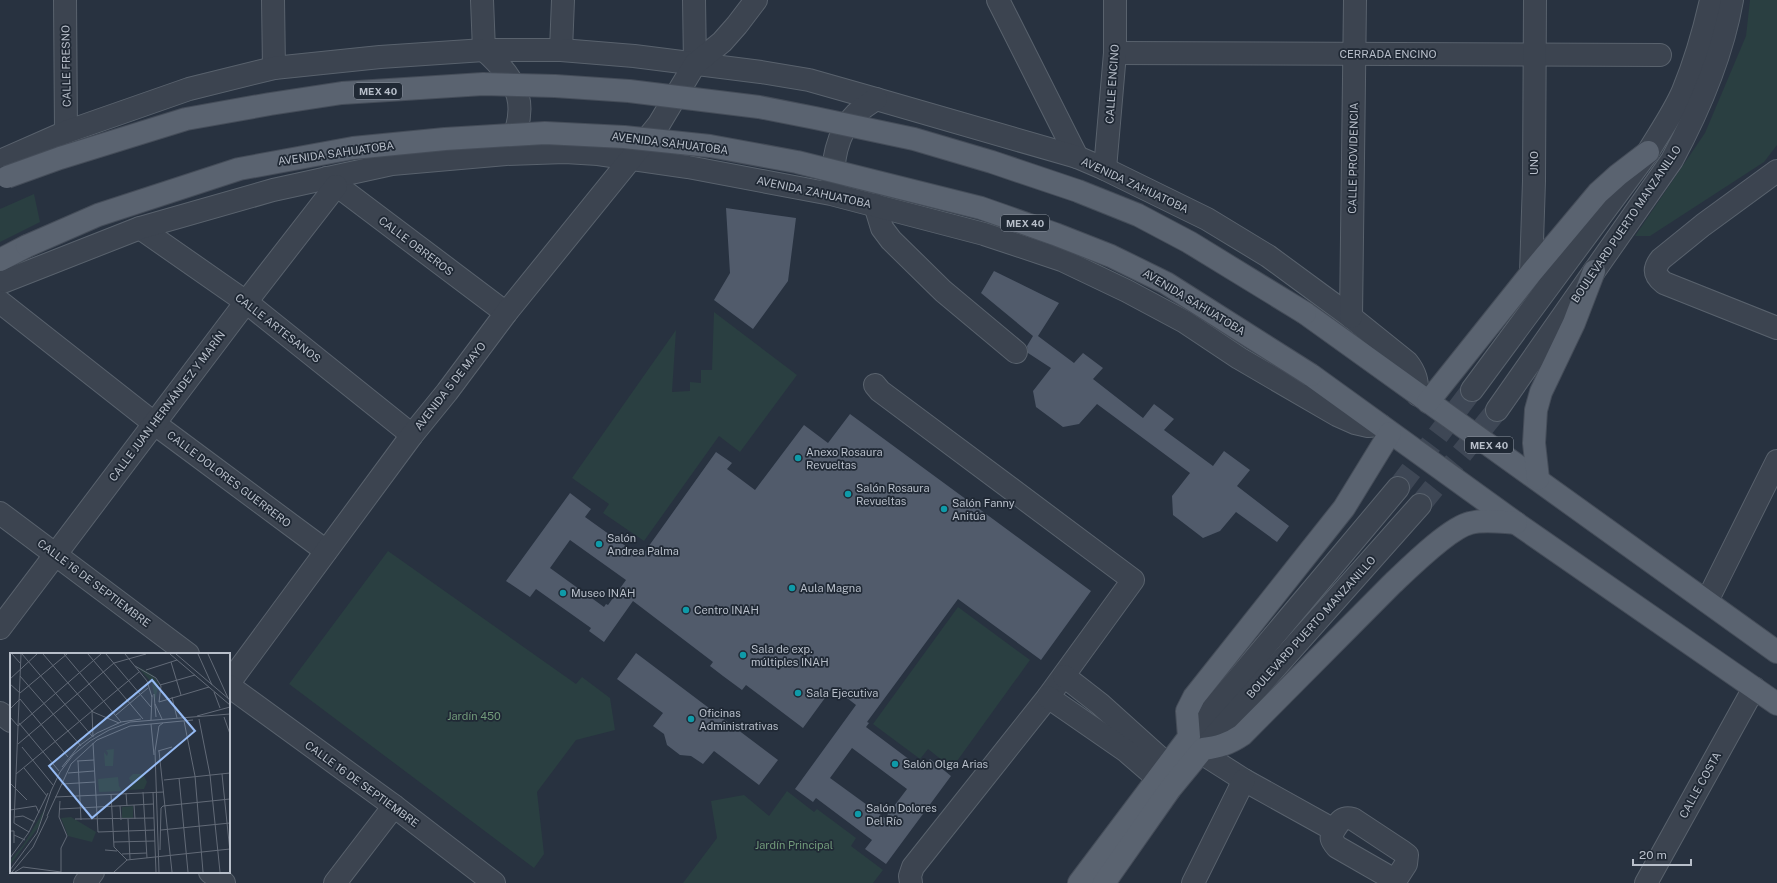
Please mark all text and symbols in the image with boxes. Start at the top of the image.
street label: CALLE FRESNO [59,25,73,107]
street label: CALLE ENCINO [1103,44,1121,124]
street label: CERRADA ENCINO [1339,48,1437,60]
road number: MEX 40 [354,83,402,99]
street label: CALLE PROVIDENCIA [1346,102,1360,214]
street label: AVENIDA SAHUATOBA [611,130,729,156]
street label: AVENIDA SAHUATOBA [277,139,395,167]
street label: BOULEVARD PUERTO MANZANILLO [1569,143,1683,305]
street label: UNO [1528,151,1540,175]
street label: AVENIDA ZAHUATOBA [1079,155,1191,215]
street label: AVENIDA ZAHUATOBA [755,174,873,210]
street label: CALLE OBREROS [376,214,456,278]
road number: MEX 40 [1001,215,1049,231]
street label: AVENIDA SAHUATOBA [1141,267,1247,337]
street label: CALLE ARTESANOS [233,291,323,365]
street label: CALLE JUAN HERNÁNDEZ Y MARÍN [106,328,227,483]
street label: AVENIDA 5 DE MAYO [412,340,488,432]
street label: CALLE DOLORES GUERRERO [165,429,293,529]
road number: MEX 40 [1465,437,1513,453]
place label: Anexo Rosaura Revueltas [806,446,883,471]
marker: Anexo Rosaura Revueltas [793,453,803,463]
place label: Salón Rosaura Revueltas [856,482,929,507]
marker: Salón Rosaura Revueltas [843,489,853,499]
place label: Salón Fanny Anitúa [952,497,1015,522]
marker: Salón Fanny Anitúa [939,504,949,514]
place label: Salón Andrea Palma [607,532,679,557]
street label: CALLE 16 DE SEPTIEMBRE [35,537,153,629]
marker: Salón Andrea Palma [594,539,604,549]
street label: BOULEVARD PUERTO MANZANILLO [1244,554,1378,700]
place label: Aula Magna [800,582,861,594]
marker: Aula Magna [787,583,797,593]
place label: Museo INAH [571,587,635,599]
marker: Museo INAH [558,588,568,598]
place label: Centro INAH [694,604,759,616]
marker: Centro INAH [681,605,691,615]
place label: Sala de exp. múltiples INAH [751,643,829,668]
marker: Sala de exp. múltiples INAH [738,650,748,660]
inset map [10,653,230,873]
place label: Sala Ejecutiva [806,687,878,699]
marker: Sala Ejecutiva [793,688,803,698]
place label: Oficinas Administrativas [699,707,779,732]
park label: Jardín 450 [447,710,501,722]
marker: Oficinas Administrativas [686,714,696,724]
street label: CALLE 16 DE SEPTIEMBRE [303,739,421,829]
street label: CALLE COSTA [1677,750,1723,820]
place label: Salón Olga Arias [903,758,988,770]
marker: Salón Olga Arias [890,759,900,769]
place label: Salón Dolores Del Río [866,802,937,827]
marker: Salón Dolores Del Río [853,809,863,819]
park label: Jardín Principal [755,839,833,851]
scale bar [1633,841,1691,867]
text: 20 m [1639,848,1667,862]

